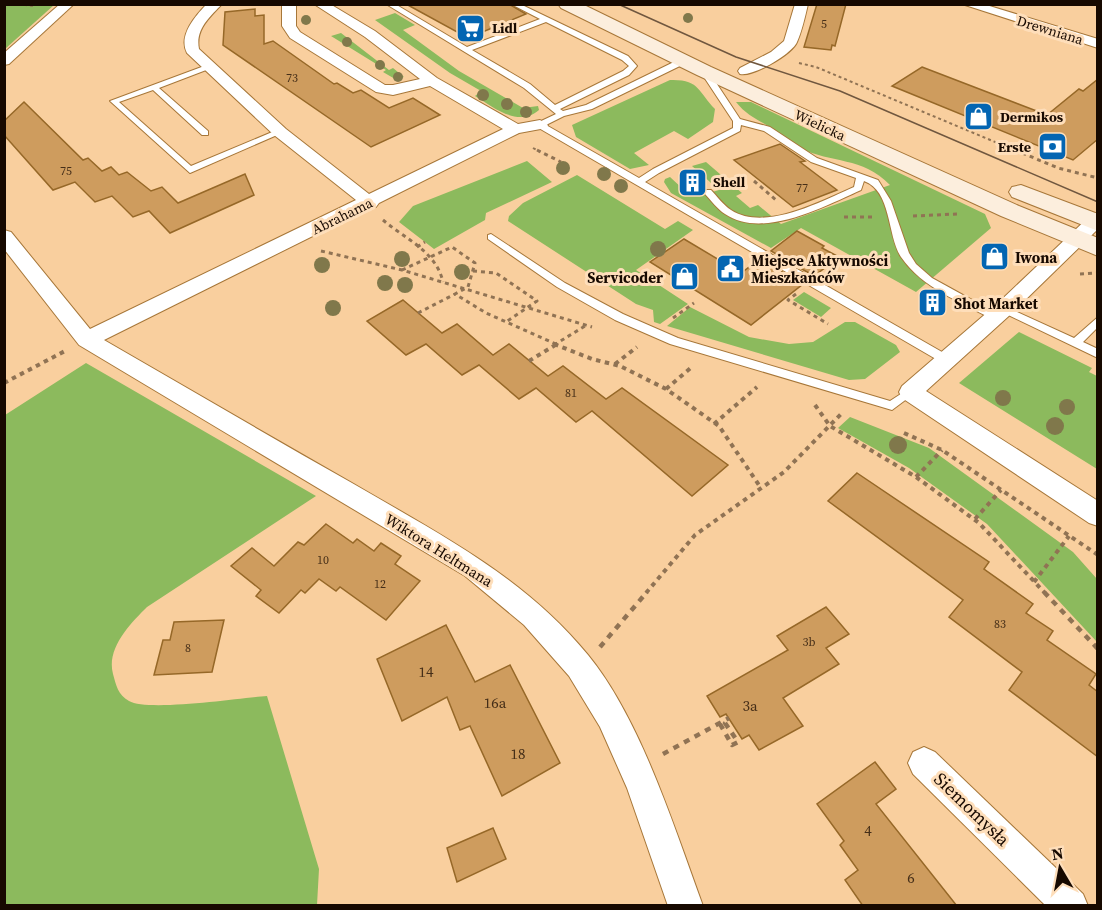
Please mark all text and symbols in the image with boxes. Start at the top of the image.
street label: Drewniana [1014,10,1087,50]
supermarket icon: Lidl [455,12,487,44]
house number: 5 [821,16,827,32]
place label: Lidl [492,18,518,38]
house number: 73 [286,70,298,86]
shop icon: Dermikos [963,101,995,133]
street label: Wielicka [791,104,850,146]
place label: Dermikos [1000,107,1064,127]
bank icon: Erste [1036,131,1068,163]
place label: Erste [998,137,1031,157]
house number: 75 [60,163,72,179]
building icon: Shell [676,166,708,198]
place label: Shell [713,172,746,192]
house number: 77 [796,180,808,196]
street label: Abrahama [308,192,377,239]
shop icon: Iwona [978,241,1010,273]
place label: Iwona [1015,247,1058,268]
place label: Miejsce Aktywności Mieszkańców [751,250,889,288]
public building icon: Miejsce Aktywności Mieszkańców [714,253,746,285]
shop icon: Servicoder [668,261,700,293]
place label: Servicoder [587,267,663,288]
building icon: Shot Market [917,287,949,319]
place label: Shot Market [954,293,1039,314]
house number: 81 [565,385,577,401]
street label: Wiktora Heltmana [381,508,497,592]
house number: 10 [317,552,329,568]
house number: 12 [374,576,386,592]
house number: 83 [994,616,1006,632]
house number: 3b [803,634,816,650]
house number: 8 [185,640,191,656]
house number: 14 [418,661,434,682]
house number: 16a [484,692,507,713]
house number: 3a [742,695,758,716]
house number: 18 [510,743,526,764]
street label: Siemomysła [929,766,1016,852]
house number: 4 [864,820,872,841]
north arrow [1030,838,1090,898]
text: N [1050,841,1065,865]
house number: 6 [907,867,915,888]

